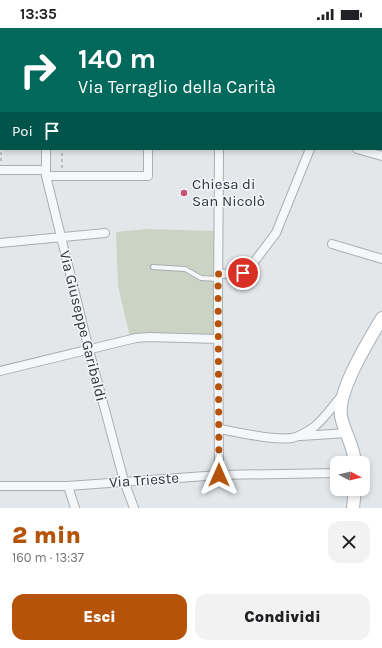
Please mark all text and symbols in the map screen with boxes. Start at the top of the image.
text: 13:35 [20,5,57,23]
text: 140 m [78,42,156,75]
icon: right [12,44,64,96]
text: Via Terraglio della Carità [78,76,276,98]
icon: arrive [41,120,63,142]
text: Poi [12,122,33,140]
place label: Chiesa di San Nicolò [192,175,265,210]
marker: Chiesa di San Nicolò [179,188,189,198]
street label: Via Giuseppe Garibaldi [56,249,110,403]
pin [226,256,260,290]
icon: arrive [232,262,254,284]
position arrow [198,454,240,496]
north arrow [330,456,370,496]
map controls [330,456,370,496]
street label: Via Trieste [108,469,180,491]
text: 2 min [12,521,81,549]
button: close [328,521,370,563]
text: 160 m · 13:37 [12,550,84,565]
button: Esci [12,594,187,640]
button: Condividi [195,594,370,640]

